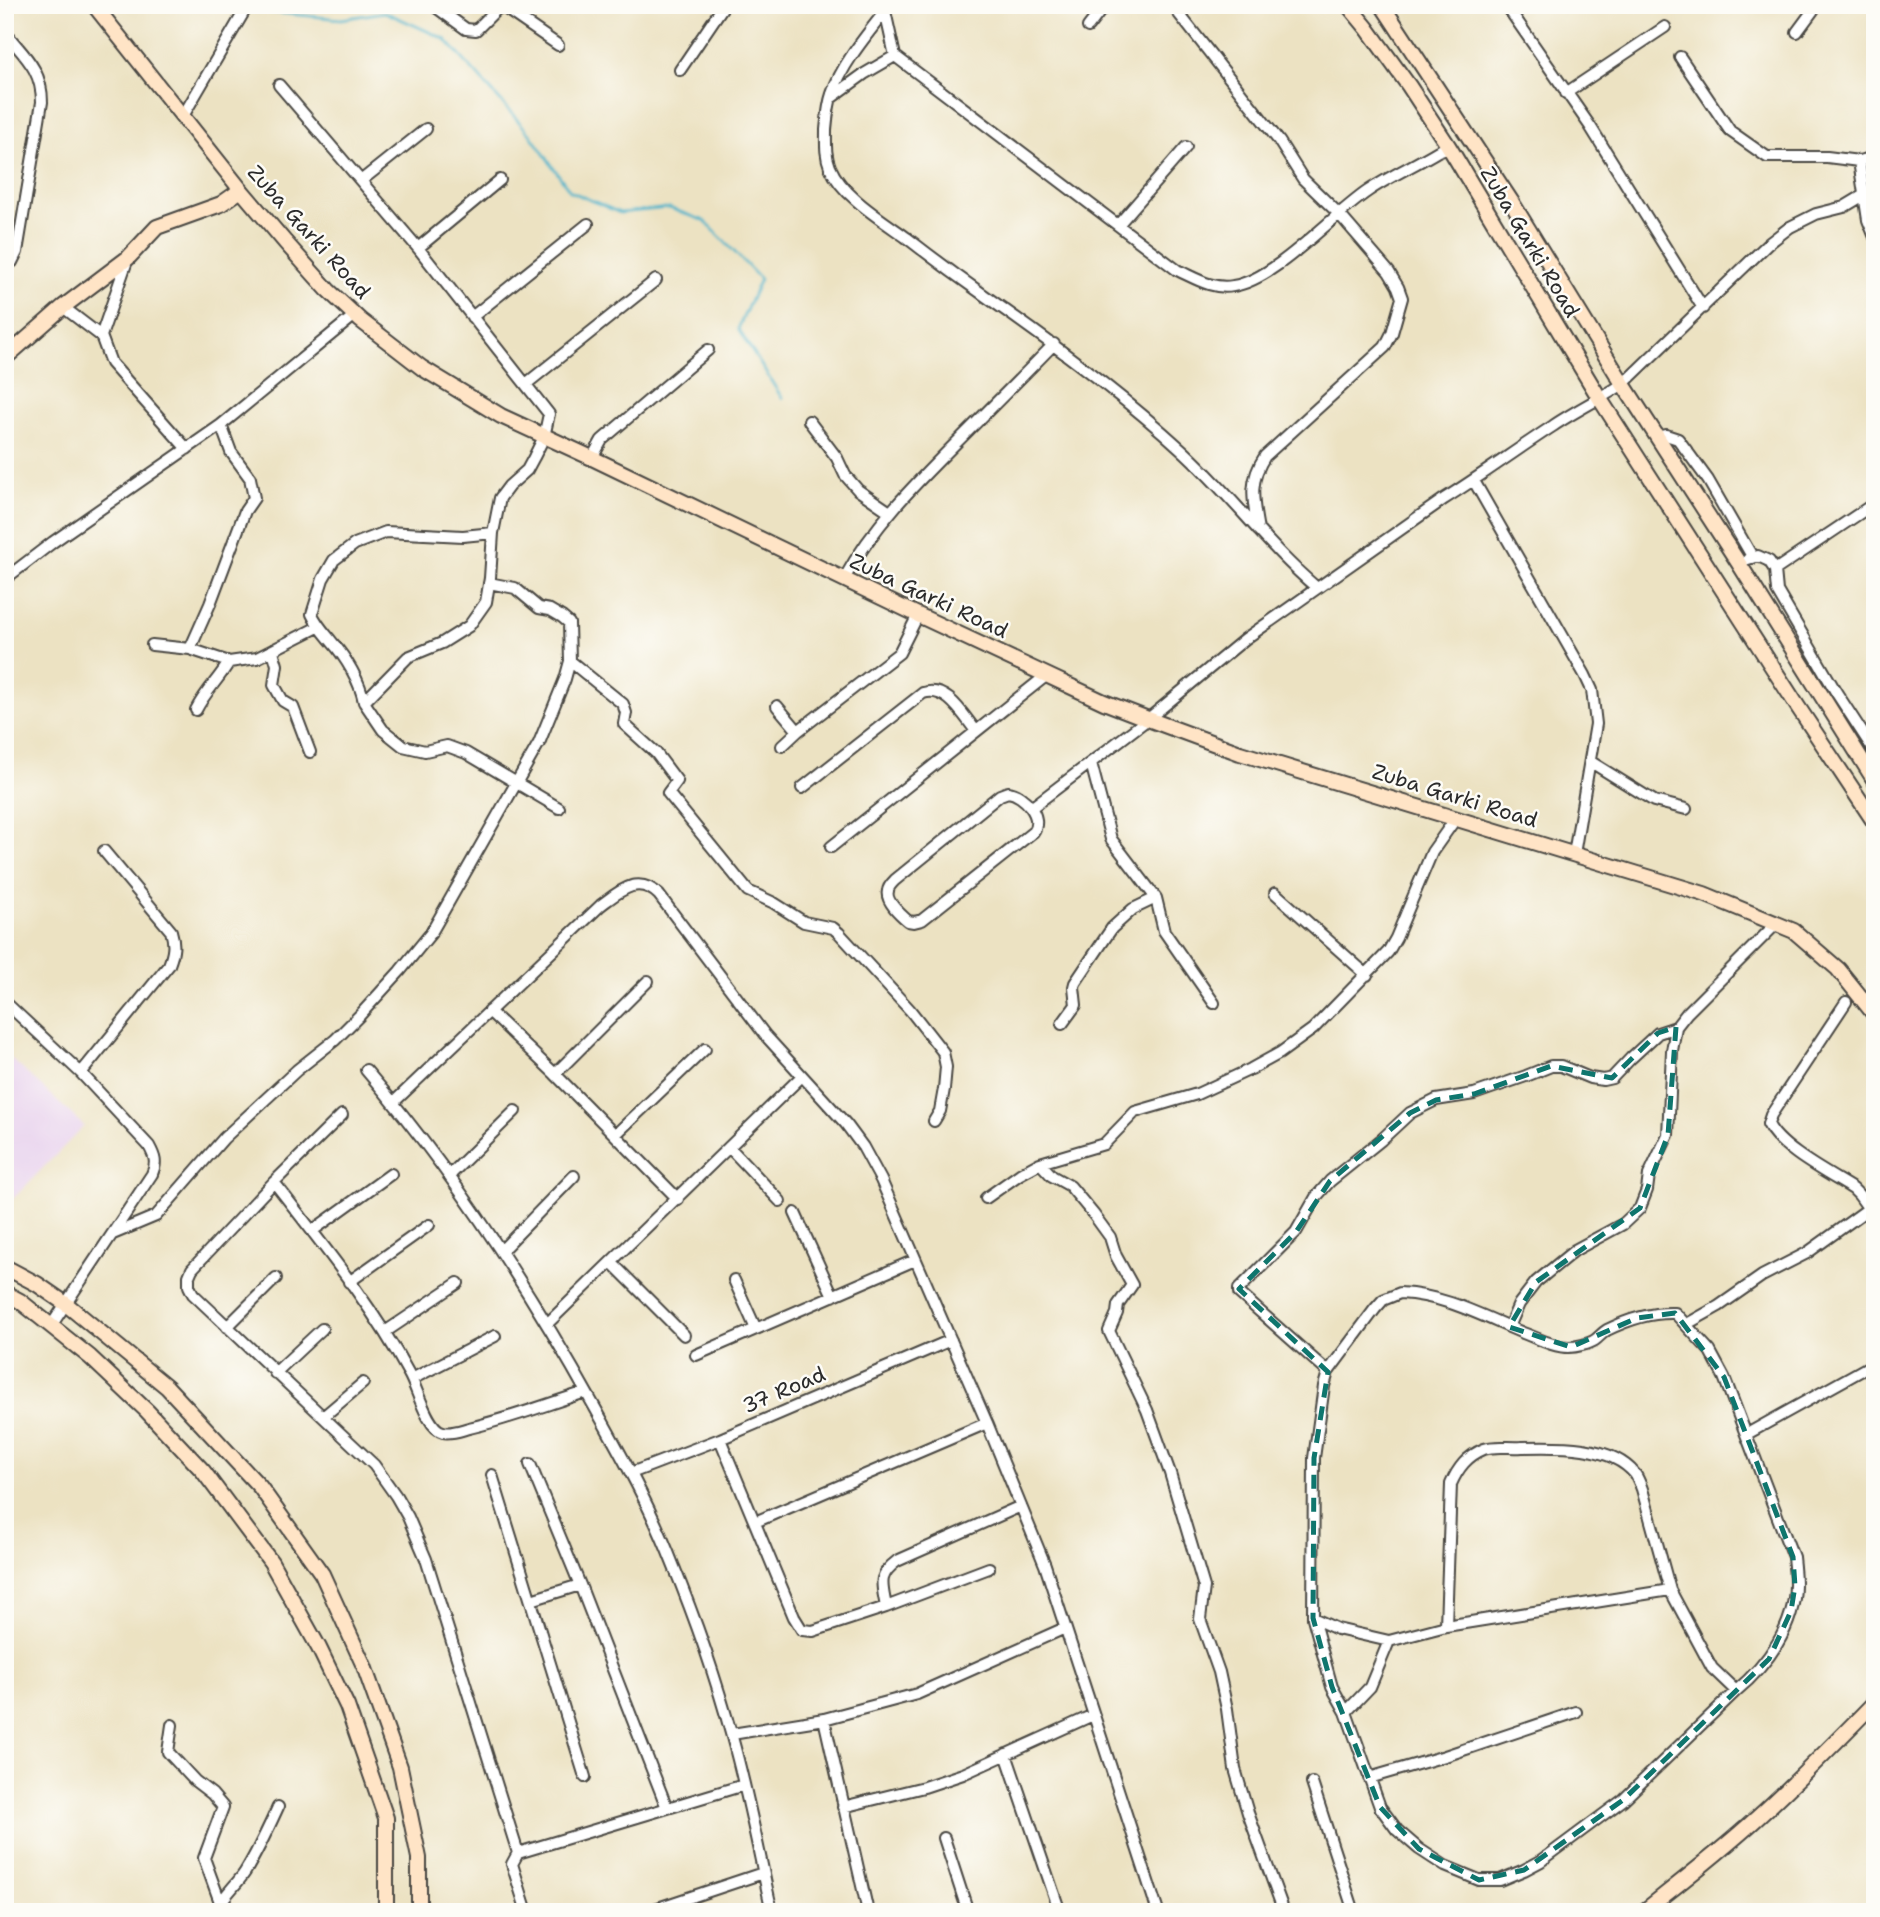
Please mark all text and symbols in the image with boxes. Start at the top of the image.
street label: Zuba Garki Road [241,159,377,305]
street label: Zuba Garki Road [1474,161,1586,323]
street label: Zuba Garki Road [845,547,1013,645]
street label: Zuba Garki Road [1369,758,1541,834]
street label: 37 Road [738,1360,830,1420]

